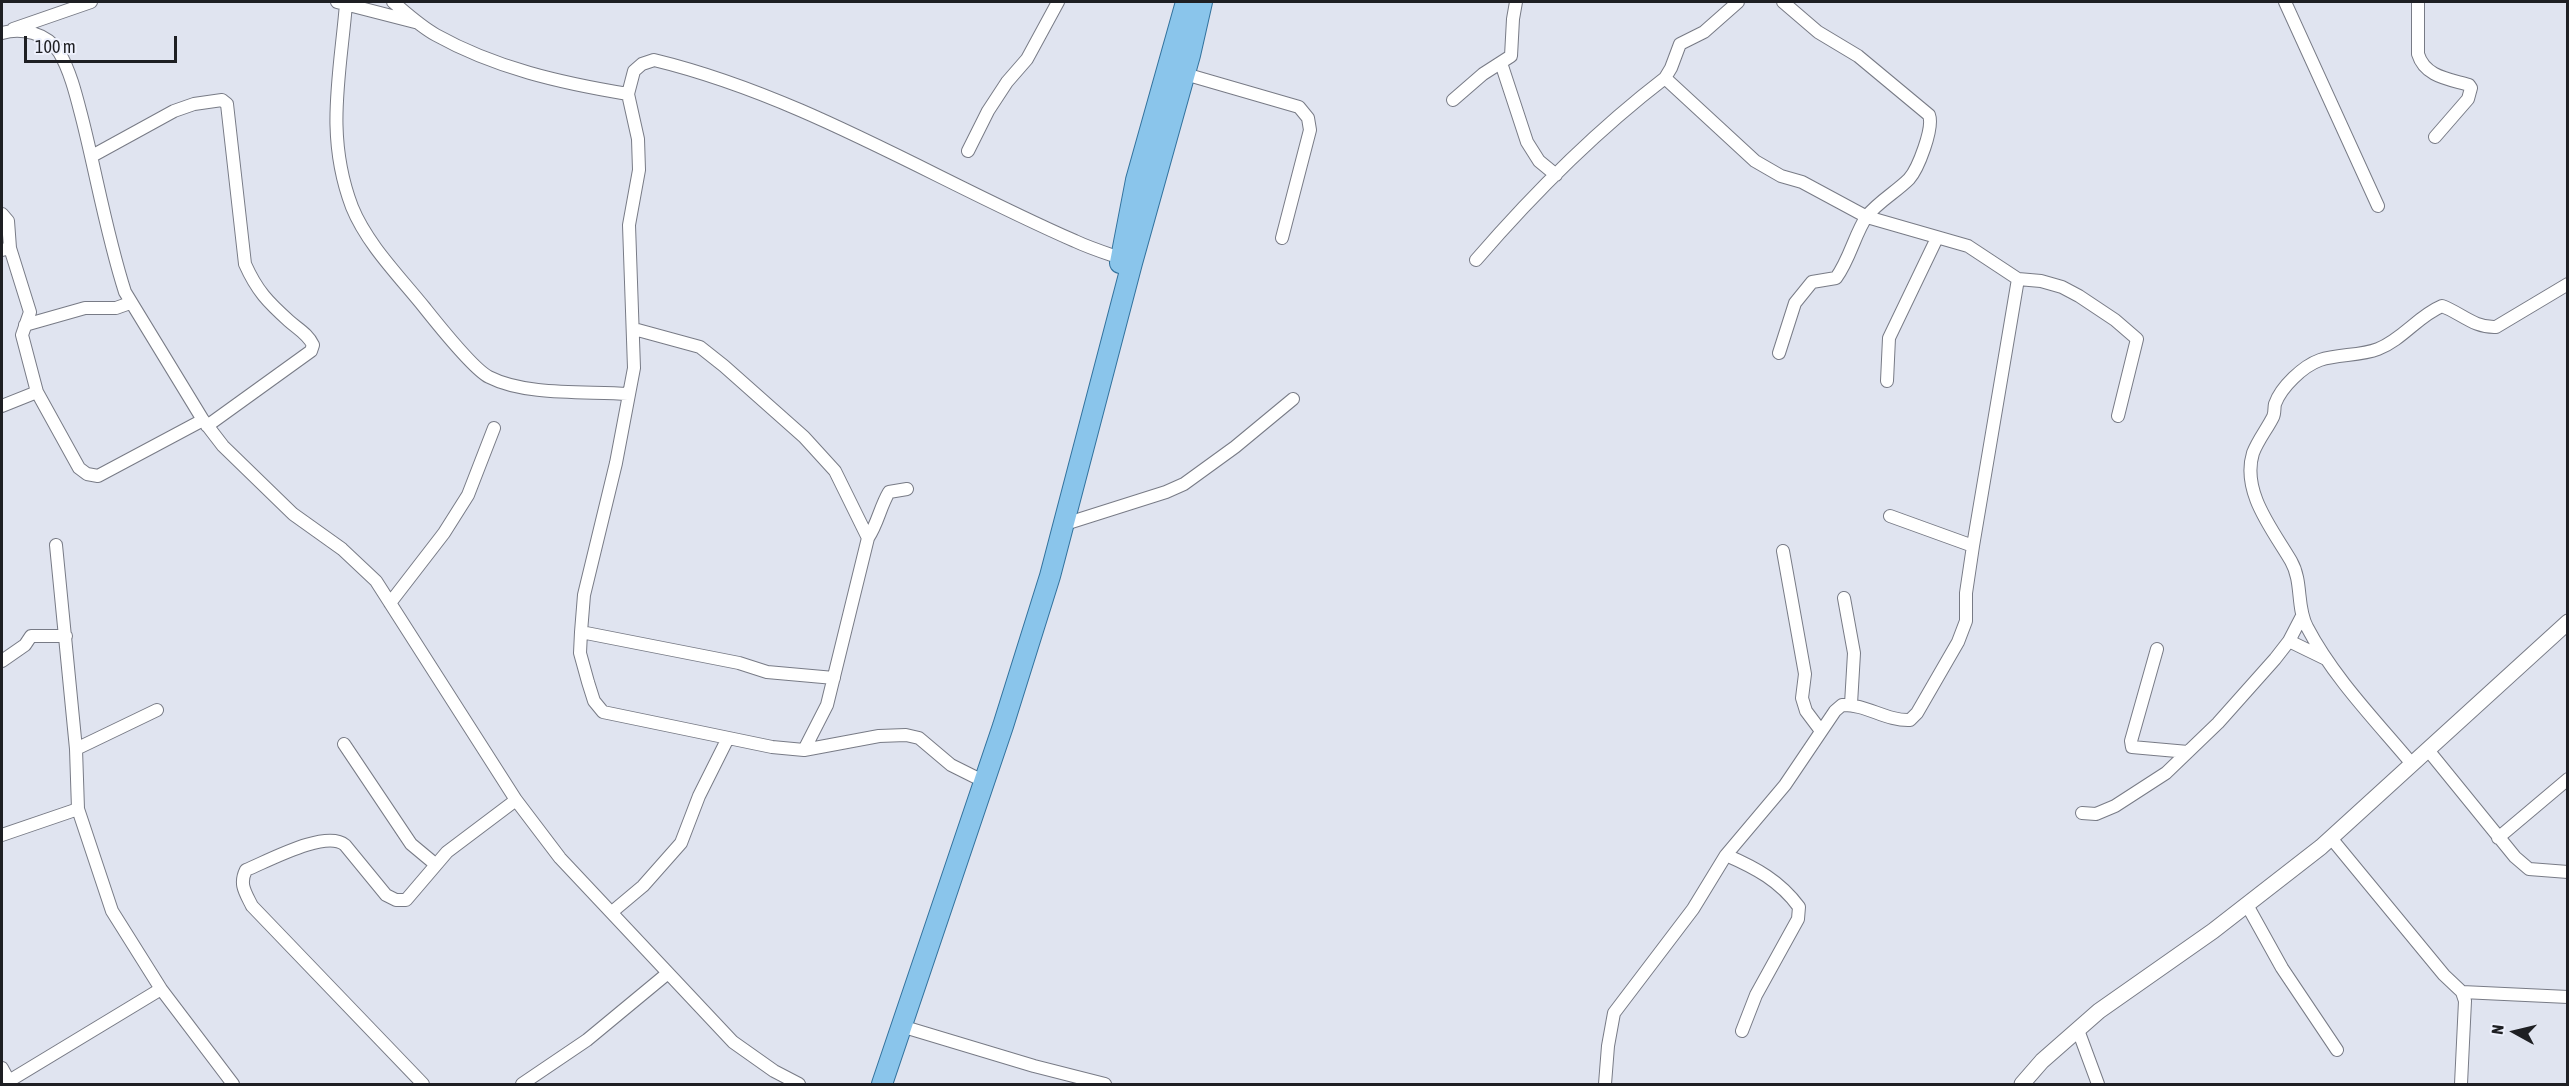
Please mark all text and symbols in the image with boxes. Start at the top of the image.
scale bar [27,24,180,62]
text: 100 m [35,36,76,57]
north arrow [2485,1002,2545,1062]
text: N [2488,1024,2507,1035]

